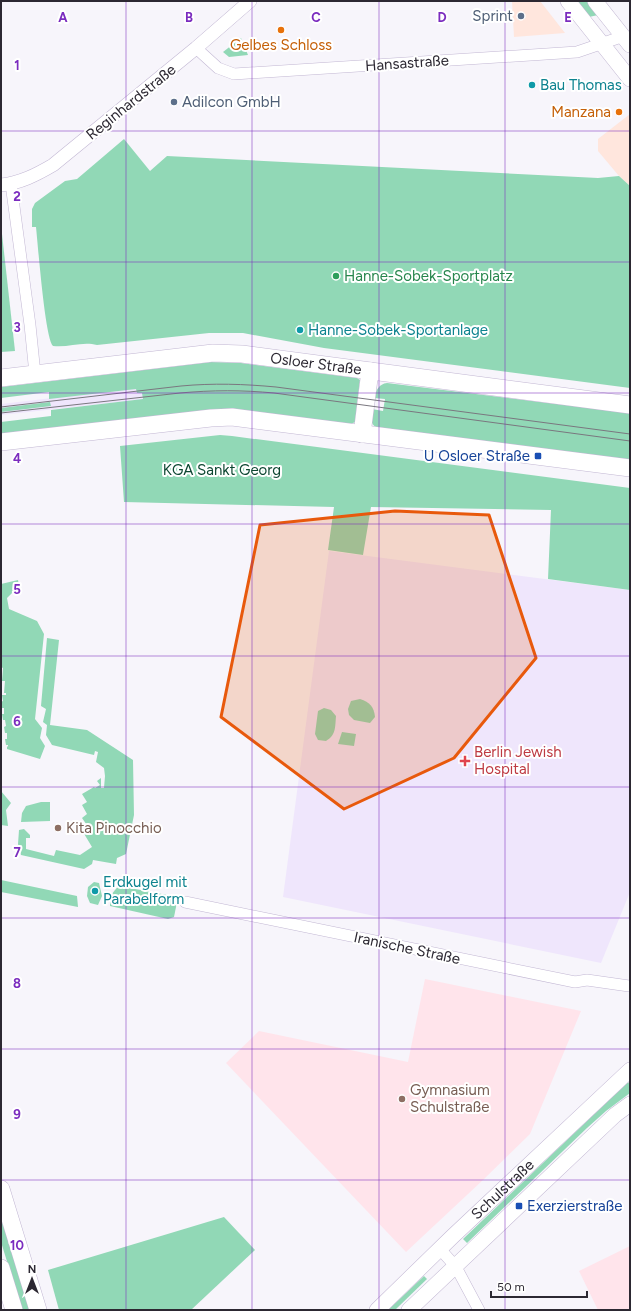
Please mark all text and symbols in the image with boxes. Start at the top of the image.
place label: Sprint [472,7,513,25]
text: A [58,10,68,25]
text: B [185,10,193,25]
text: C [311,10,321,25]
text: D [437,10,447,25]
text: E [564,10,572,25]
marker: Sprint [516,11,526,21]
marker: Gelbes Schloss [276,25,286,35]
place label: Gelbes Schloss [230,36,332,54]
street label: Hansastraße [364,51,450,75]
text: 1 [14,58,20,73]
street label: Reginhardstraße [83,60,179,144]
place label: Bau Thomas [540,76,622,94]
marker: Bau Thomas [527,80,537,90]
place label: Adilcon GmbH [182,93,281,111]
marker: Adilcon GmbH [169,97,179,107]
place label: Manzana [551,103,611,121]
marker: Manzana [614,107,624,117]
text: 2 [13,189,21,204]
place label: Hanne-Sobek-Sportplatz [344,267,513,285]
marker: Hanne-Sobek-Sportplatz [331,271,341,281]
text: 3 [13,320,21,335]
place label: Hanne-Sobek-Sportanlage [308,321,488,339]
marker: Hanne-Sobek-Sportanlage [295,325,305,335]
street label: Osloer Straße [269,349,363,379]
place label: U Osloer Straße [424,447,530,465]
text: 4 [13,451,21,466]
marker: U Osloer Straße [533,451,543,461]
park label: KGA Sankt Georg [163,461,281,479]
text: 5 [13,582,21,597]
text: 6 [13,714,21,729]
place label: Berlin Jewish Hospital [474,743,562,778]
marker: Berlin Jewish Hospital [459,755,471,767]
place label: Kita Pinocchio [66,819,162,837]
marker: Kita Pinocchio [53,823,63,833]
text: 7 [13,845,21,860]
place label: Erdkugel mit Parabelform [103,873,188,908]
marker: Erdkugel mit Parabelform [90,886,100,896]
street label: Iranische Straße [352,928,462,968]
text: 8 [13,976,21,991]
place label: Gymnasium Schulstraße [410,1081,490,1116]
marker: Gymnasium Schulstraße [397,1094,407,1104]
text: 9 [13,1107,21,1122]
street label: Schulstraße [467,1156,538,1223]
place label: Exerzierstraße [527,1197,622,1215]
marker: Exerzierstraße [514,1201,524,1211]
text: 10 [10,1238,24,1253]
north arrow [12,1259,52,1299]
text: N [28,1263,36,1276]
scale bar [491,1273,587,1299]
text: 50 m [497,1280,525,1294]

